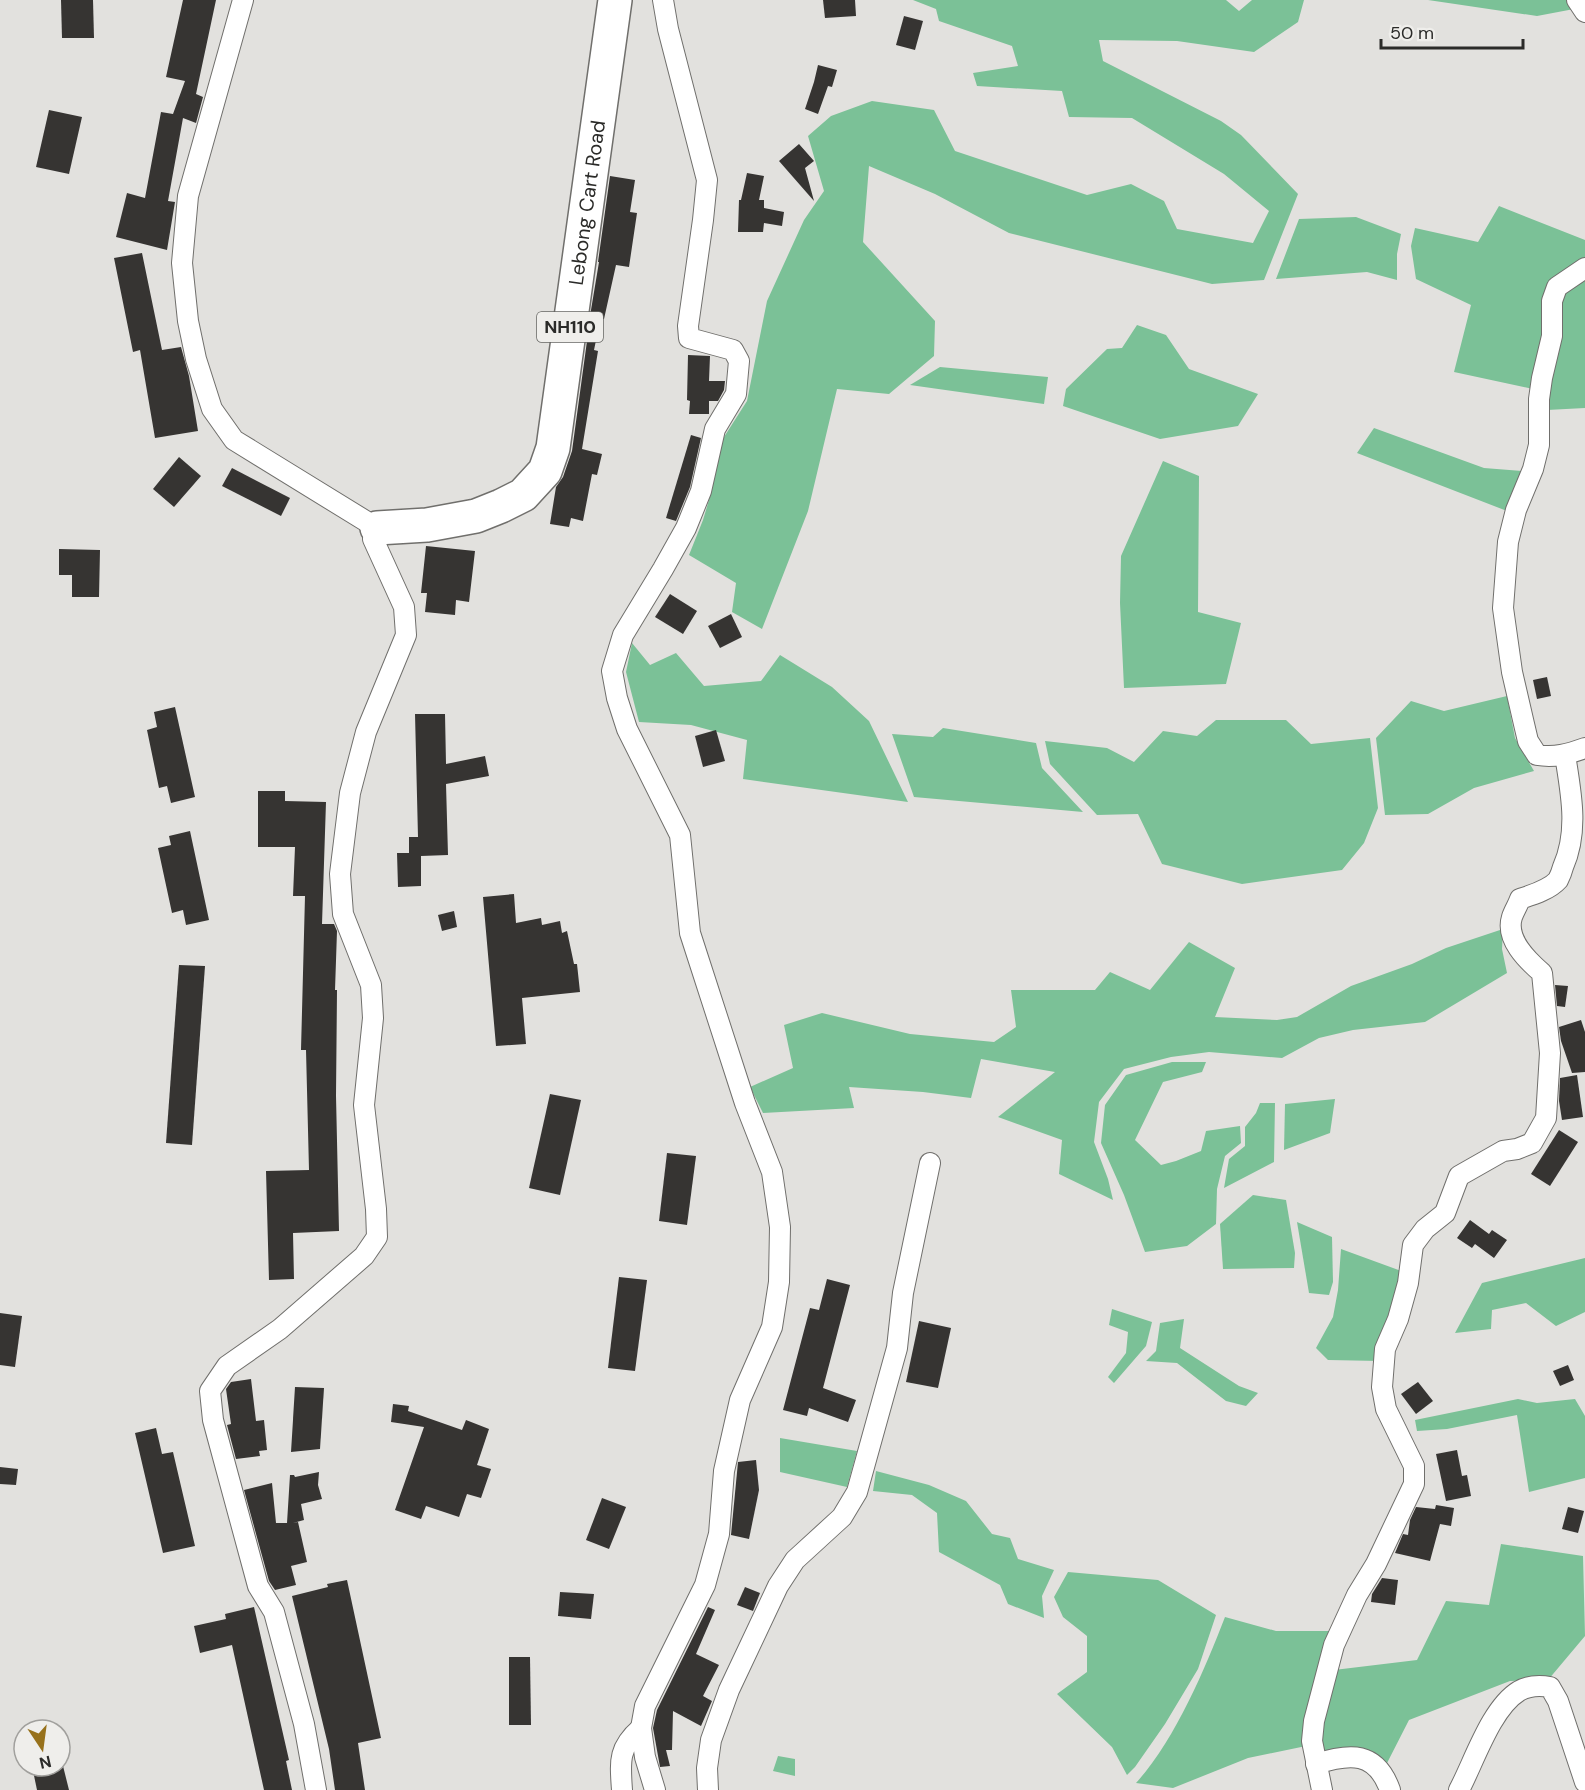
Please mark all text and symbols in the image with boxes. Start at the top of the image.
scale bar [1381,12,1524,50]
text: 50 m [1390,21,1434,45]
street label: Lebong Cart Road [563,119,611,287]
road number: NH110 [537,312,603,342]
north arrow [12,1718,72,1778]
text: N [37,1751,53,1774]

